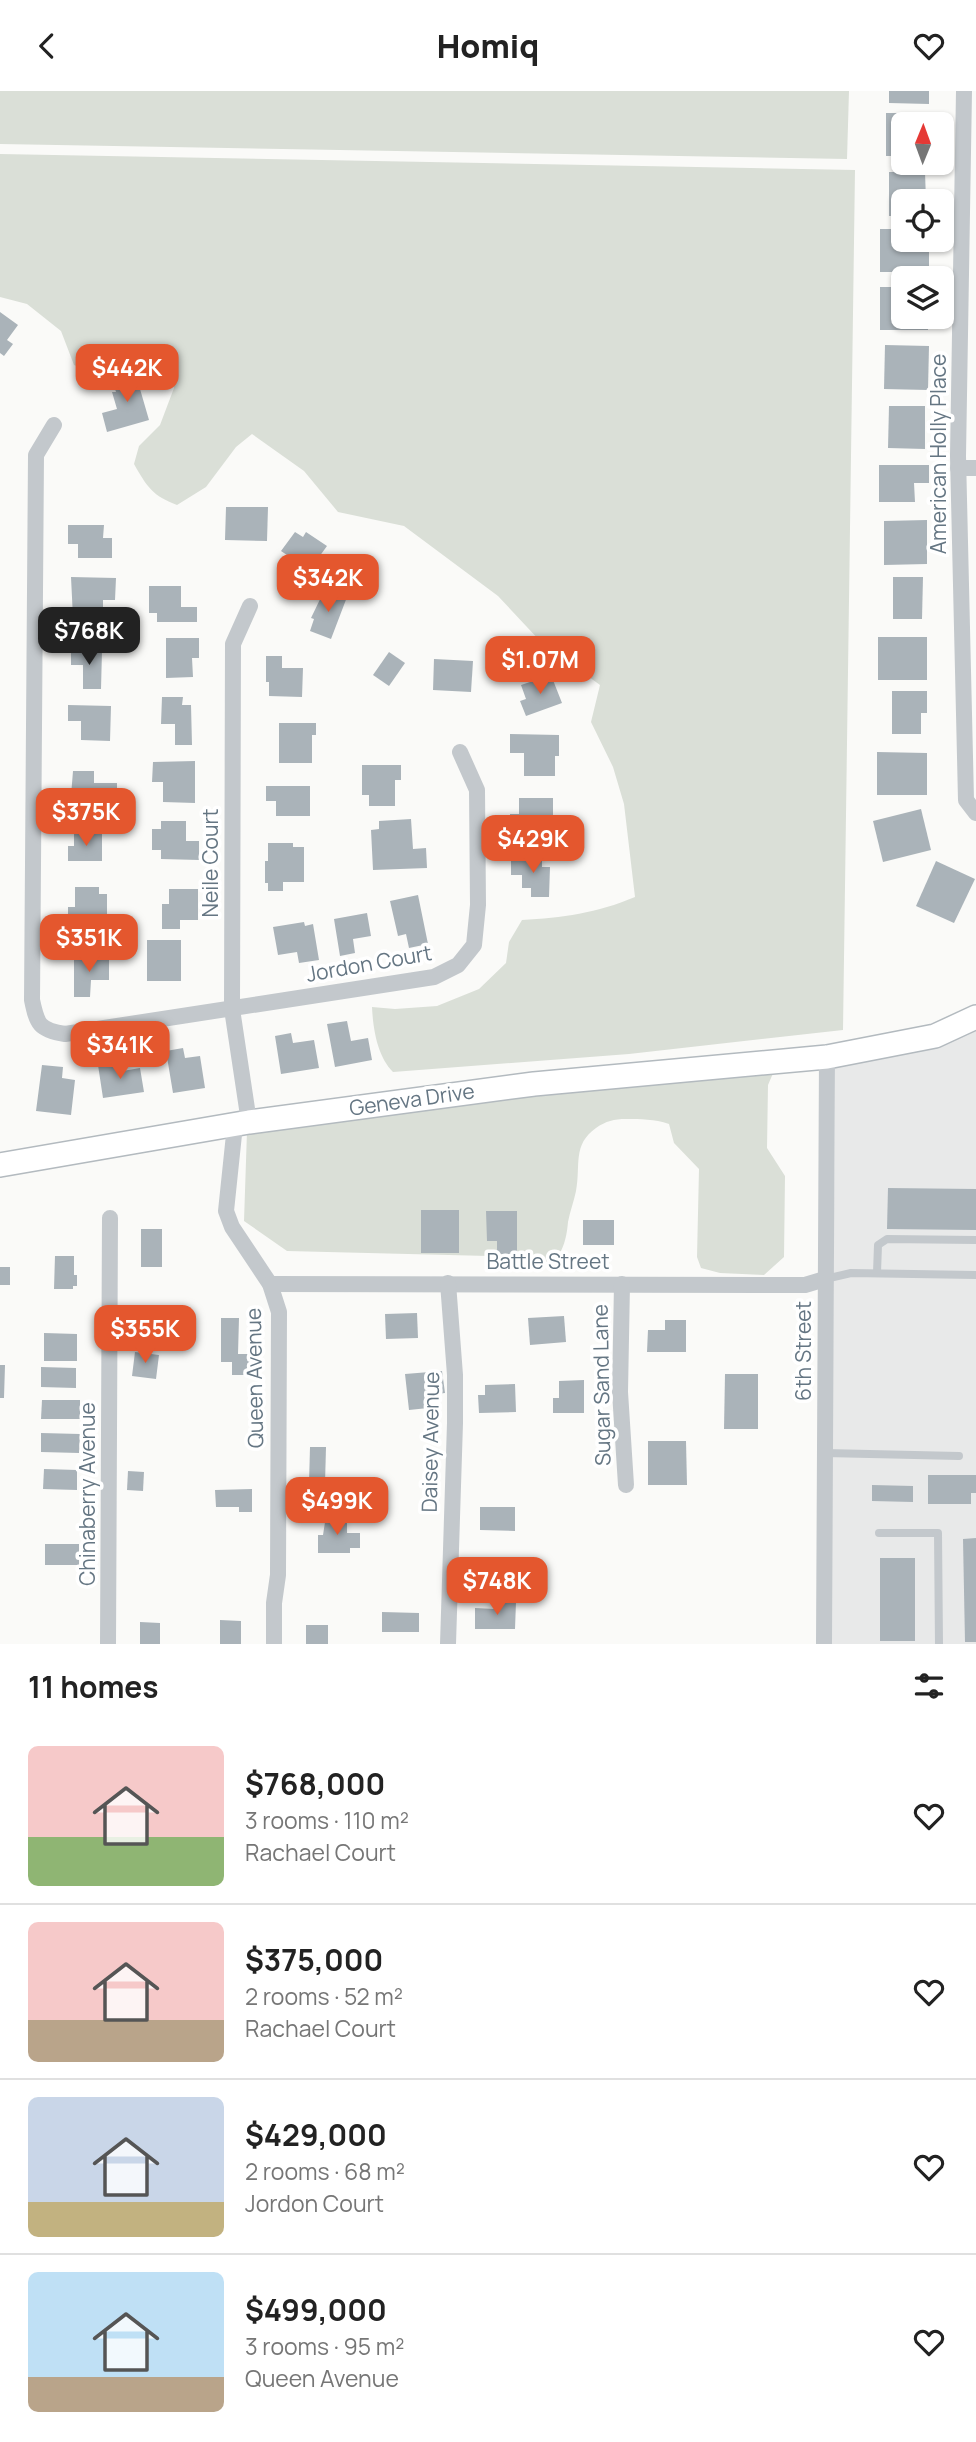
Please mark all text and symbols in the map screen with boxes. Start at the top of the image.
text: Homiq [437,24,539,68]
icon: back [28,27,66,65]
icon: heart [910,27,948,65]
north arrow [891,112,954,175]
map controls [891,112,954,329]
button: locate [891,189,954,252]
button: layers [891,266,954,329]
pin: $442K [78,345,176,404]
text: $442K [92,351,162,383]
street label: American Holly Place [924,354,952,554]
pin: $342K [279,554,377,614]
text: $342K [293,561,363,593]
pin: $768K [40,607,138,667]
text: $768K [54,614,124,646]
pin: $1.07M [483,637,597,696]
text: $1.07M [501,643,579,675]
pin: $375K [37,789,135,848]
text: $375K [52,795,120,827]
street label: Neile Court [196,809,224,917]
pin: $429K [484,815,582,875]
text: $429K [497,822,569,854]
pin: $351K [40,915,138,974]
text: $351K [56,921,122,953]
street label: Jordon Court [304,938,434,988]
pin: $341K [71,1021,169,1081]
text: $341K [87,1028,153,1060]
street label: Geneva Drive [348,1076,476,1122]
street label: Battle Street [486,1247,610,1275]
street label: 6th Street [789,1301,817,1401]
street label: Sugar Sand Lane [586,1304,616,1466]
pin: $355K [96,1305,194,1365]
street label: Queen Avenue [239,1308,269,1448]
text: $355K [110,1312,180,1344]
street label: Daisey Avenue [415,1371,445,1513]
street label: Chinaberry Avenue [73,1402,101,1586]
pin: $499K [288,1477,386,1537]
text: $499K [301,1484,373,1516]
pin: $748K [448,1557,546,1617]
text: $748K [463,1564,531,1596]
text: 11 homes [28,1666,159,1707]
icon: filters [910,1667,948,1705]
text: $768,000 [245,1763,385,1804]
icon: home [84,1774,168,1858]
icon: heart [910,1797,948,1835]
text: 3 rooms · 110 m² [245,1804,409,1836]
text: Rachael Court [245,1836,396,1868]
text: $375,000 [245,1939,383,1980]
icon: home [84,1950,168,2034]
icon: heart [910,1973,948,2011]
text: 2 rooms · 52 m² [245,1980,403,2012]
text: Rachael Court [245,2012,396,2044]
text: $429,000 [245,2114,387,2155]
icon: home [84,2125,168,2209]
icon: heart [910,2148,948,2186]
text: 2 rooms · 68 m² [245,2155,405,2187]
text: Jordon Court [245,2187,384,2219]
text: $499,000 [245,2289,387,2330]
icon: home [84,2300,168,2384]
icon: heart [910,2323,948,2361]
text: 3 rooms · 95 m² [245,2330,404,2362]
text: Queen Avenue [245,2362,399,2394]

